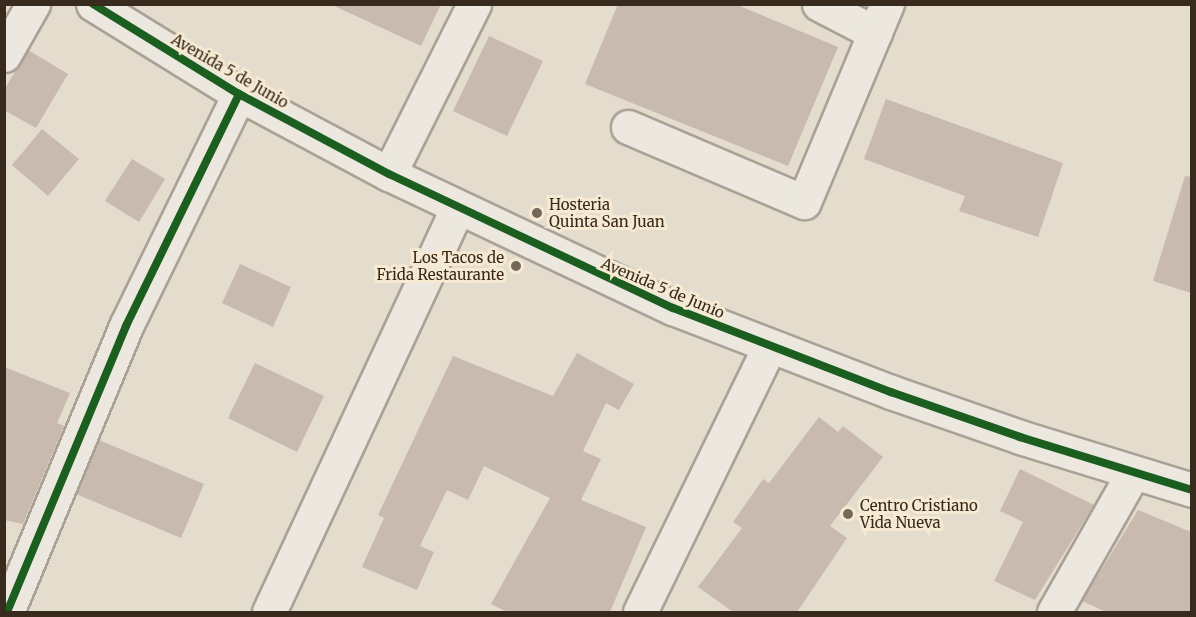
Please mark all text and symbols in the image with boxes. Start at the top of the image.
street label: Avenida 5 de Junio [168,30,292,112]
place label: Hosteria Quinta San Juan [549,195,665,230]
marker: Hosteria Quinta San Juan [530,206,544,220]
place label: Los Tacos de Frida Restaurante [376,248,504,283]
street label: Avenida 5 de Junio [599,254,727,322]
marker: Los Tacos de Frida Restaurante [509,259,523,273]
place label: Centro Cristiano Vida Nueva [860,496,978,531]
marker: Centro Cristiano Vida Nueva [841,507,855,521]

